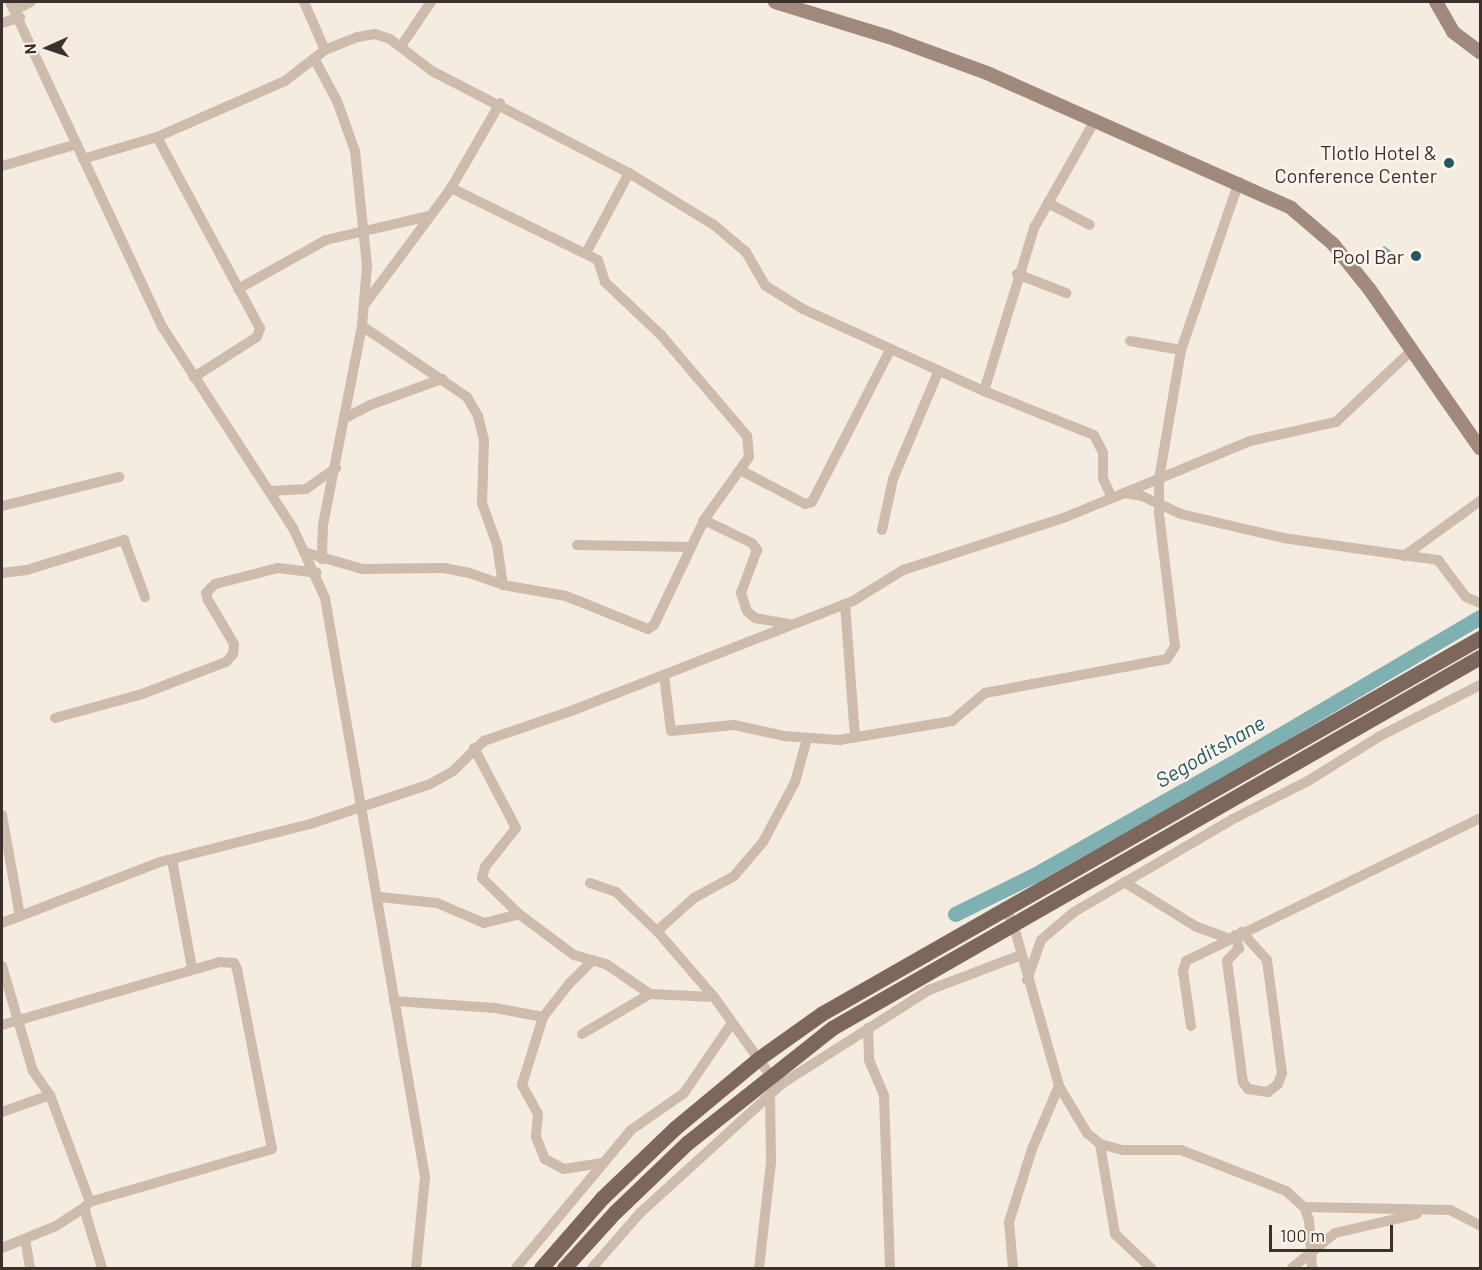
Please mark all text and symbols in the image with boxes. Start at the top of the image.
north arrow [18,18,78,78]
text: N [20,43,39,55]
place label: Tlotlo Hotel & Conference Center [1274,140,1437,187]
marker: Tlotlo Hotel & Conference Center [1442,156,1456,170]
place label: Pool Bar [1332,244,1404,268]
marker: Pool Bar [1409,249,1423,263]
water label: Segoditshane [1151,710,1269,792]
scale bar [1272,1213,1396,1251]
text: 100 m [1280,1224,1325,1246]

